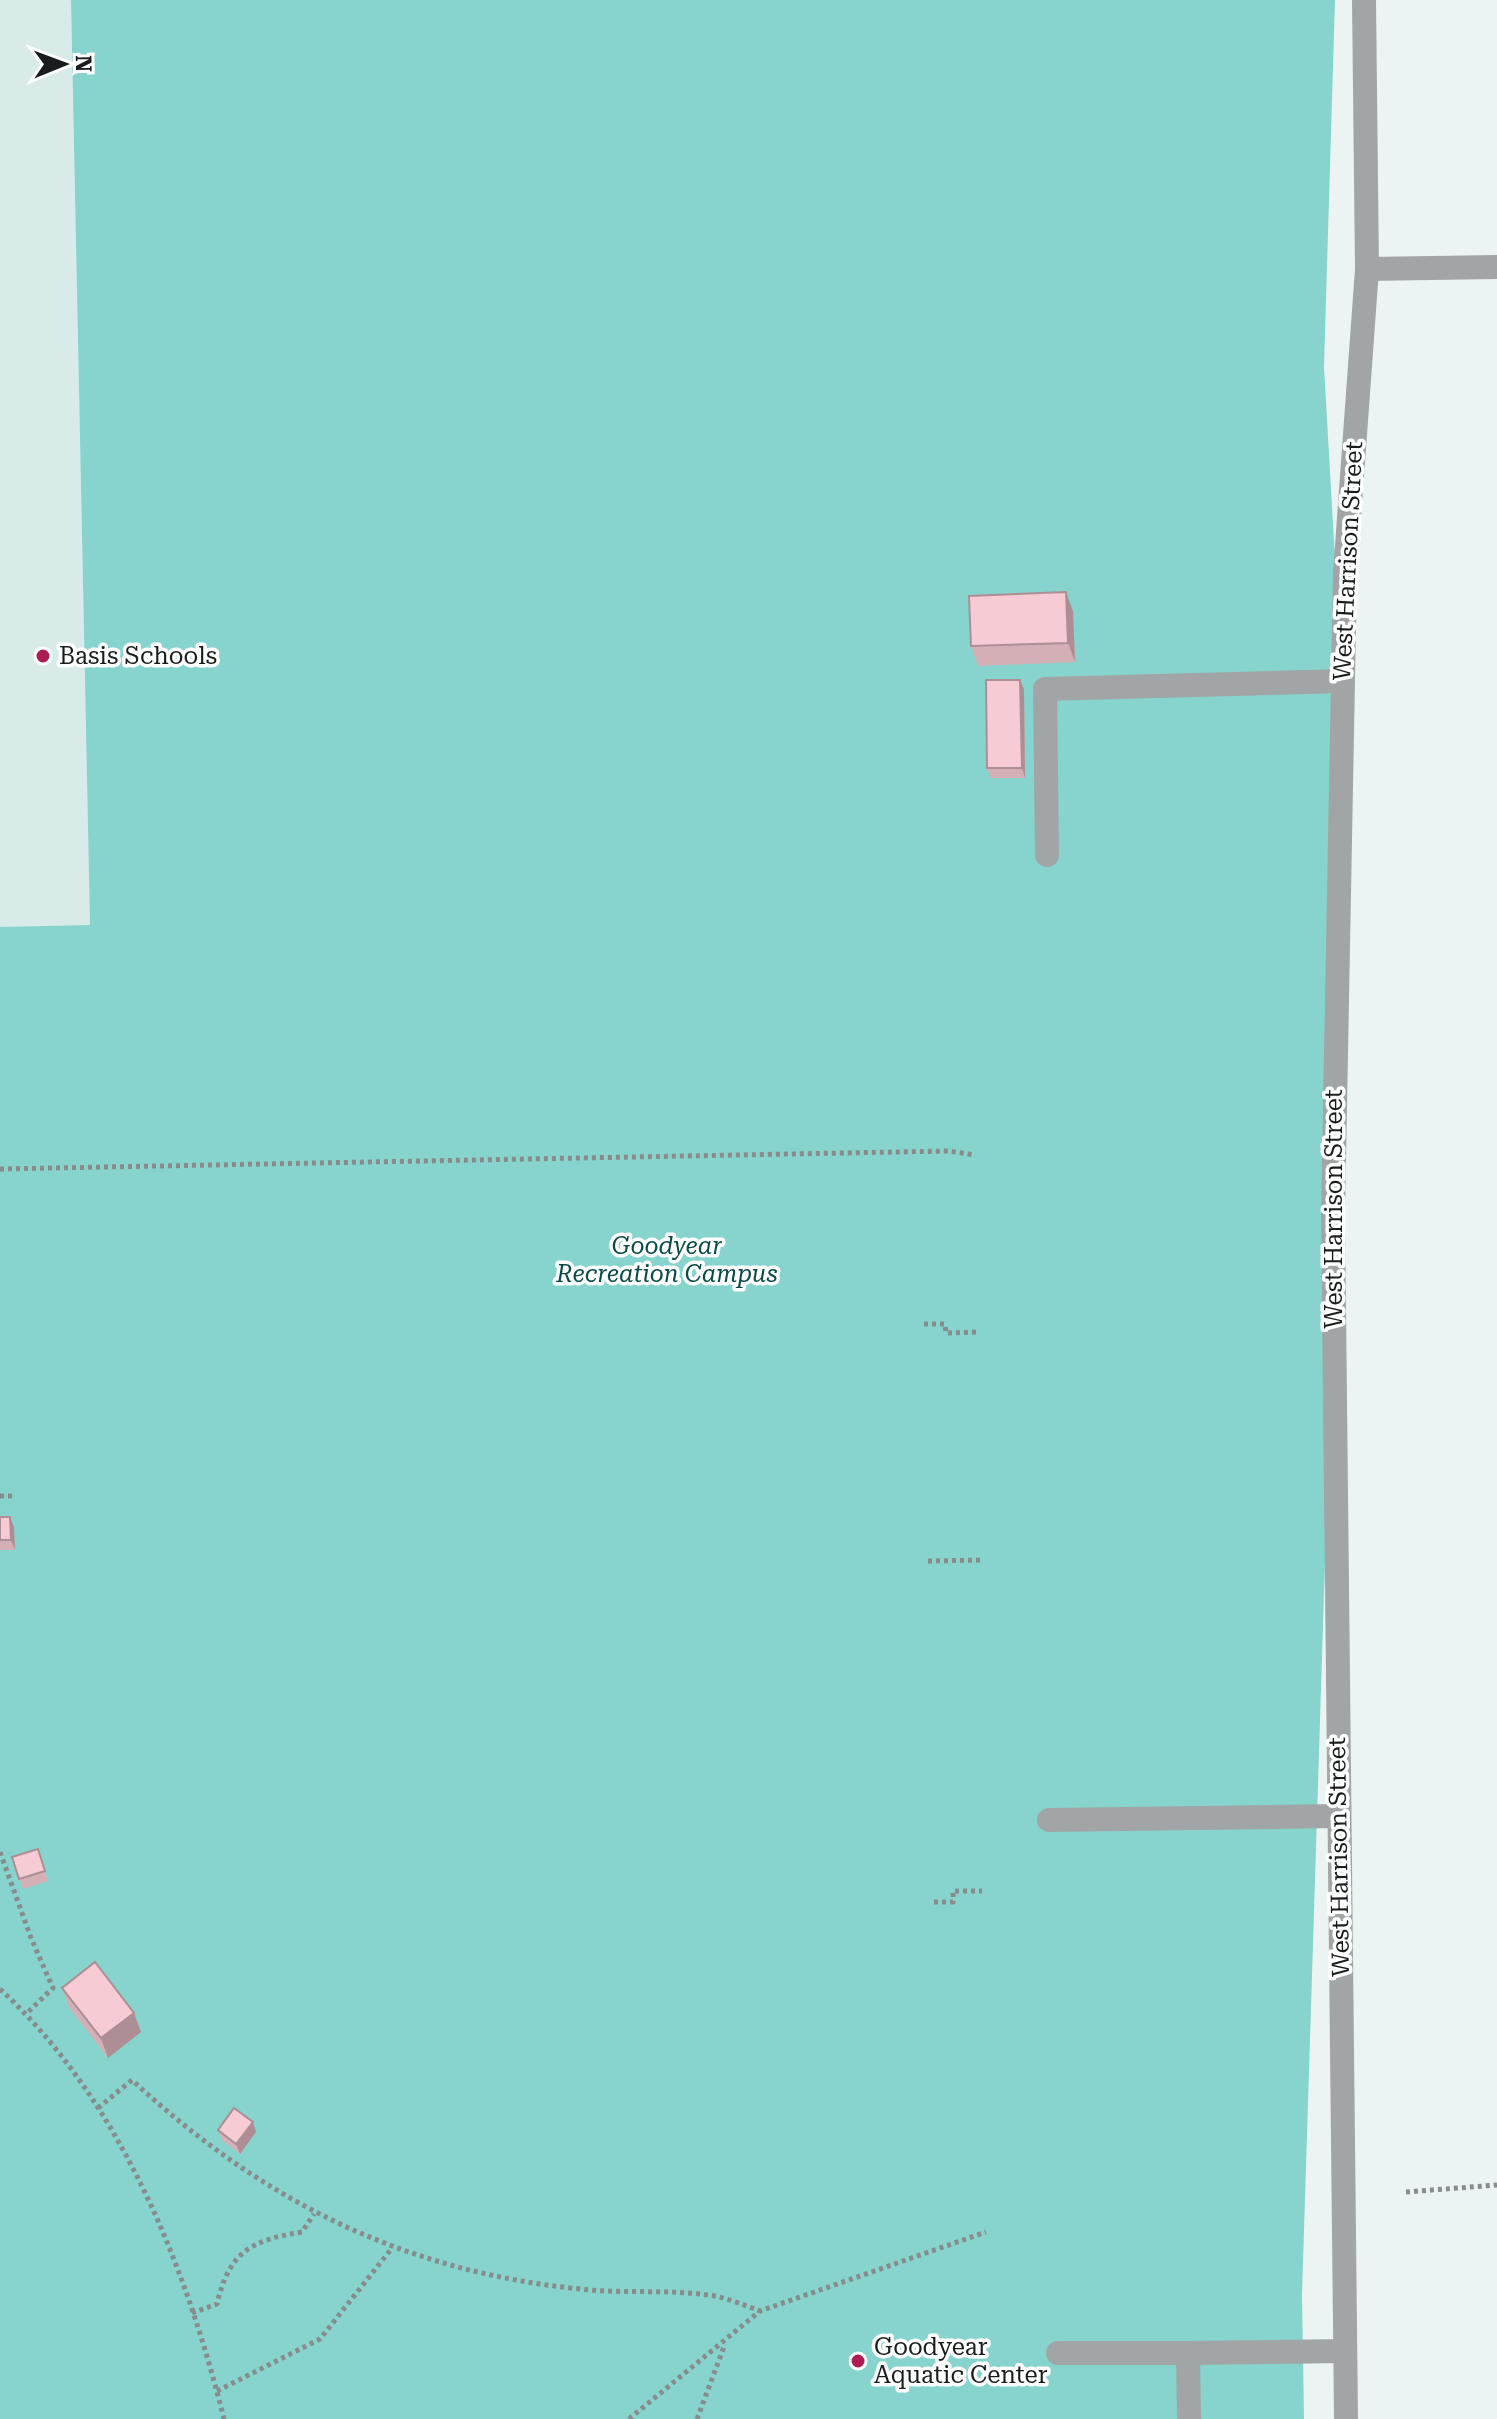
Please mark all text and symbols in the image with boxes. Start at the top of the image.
north arrow [24,24,104,104]
text: N [71,55,96,72]
street label: West Harrison Street [1328,441,1368,681]
place label: Basis Schools [59,642,217,670]
marker: Basis Schools [34,647,52,665]
street label: West Harrison Street [1320,1089,1348,1329]
park label: Goodyear Recreation Campus [555,1232,778,1288]
street label: West Harrison Street [1323,1737,1355,1977]
place label: Goodyear Aquatic Center [874,2333,1048,2389]
marker: Goodyear Aquatic Center [849,2352,867,2370]

